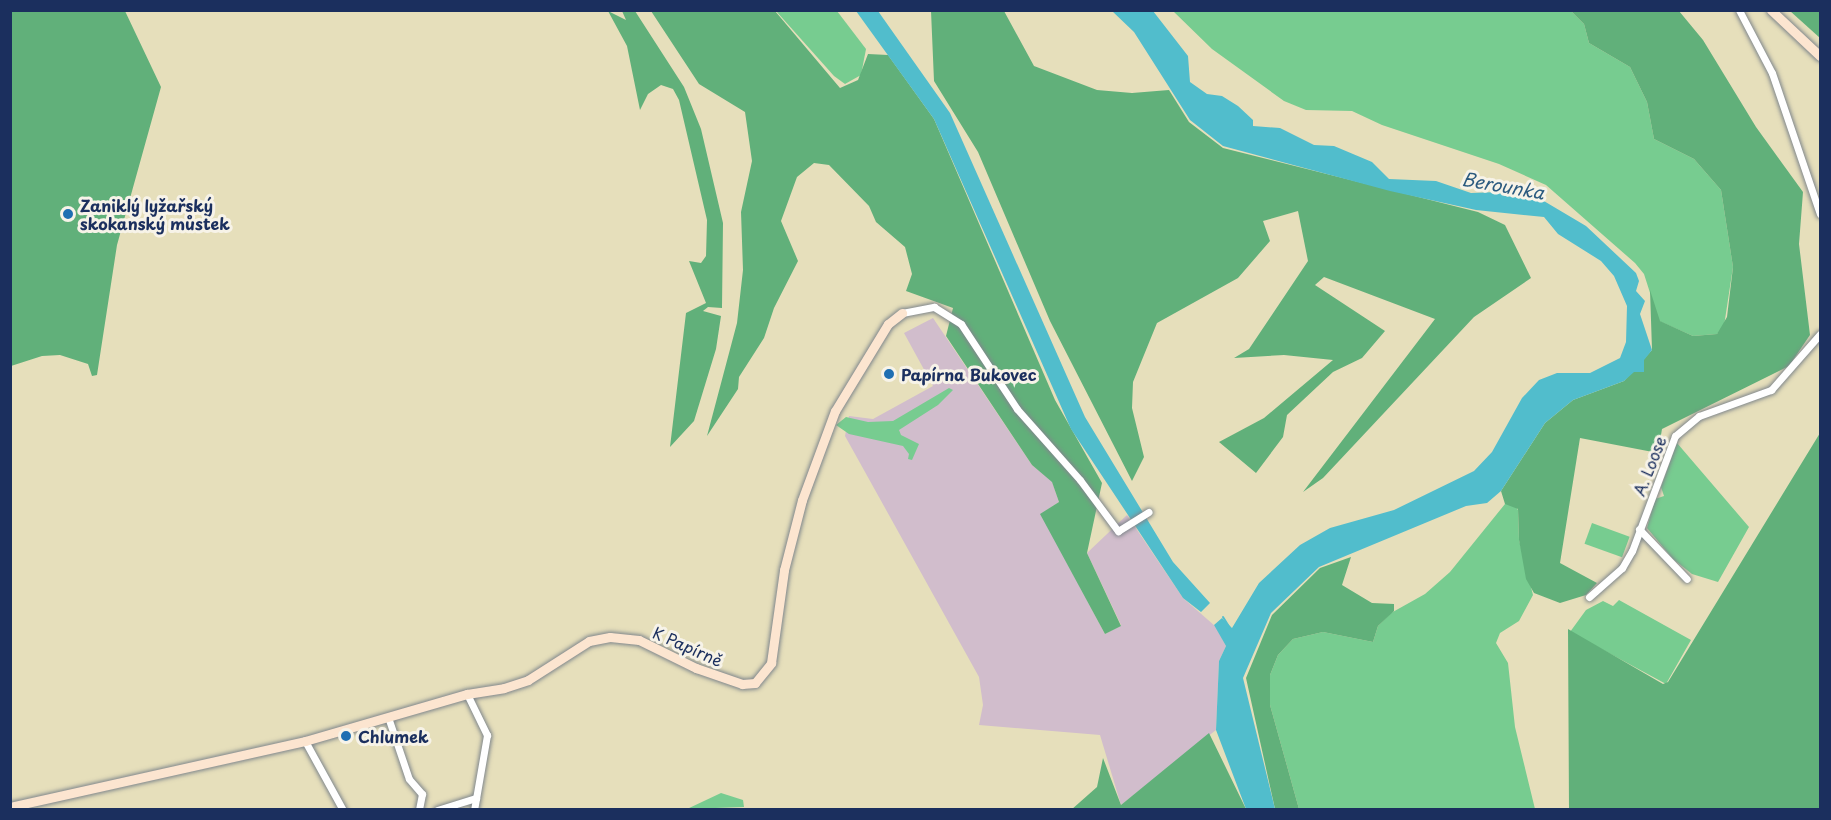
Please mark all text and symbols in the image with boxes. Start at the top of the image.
water label: Berounka [1460,168,1546,204]
place label: Zaniklý lyžařský skokanský můstek [80,195,230,233]
marker: Zaniklý lyžařský skokanský můstek [61,207,75,221]
place label: Papírna Bukovec [901,364,1037,384]
marker: Papírna Bukovec [882,367,896,381]
street label: A. Loose [1628,433,1670,499]
street label: K Papírně [649,622,727,670]
place label: Chlumek [358,726,429,746]
marker: Chlumek [339,729,353,743]

